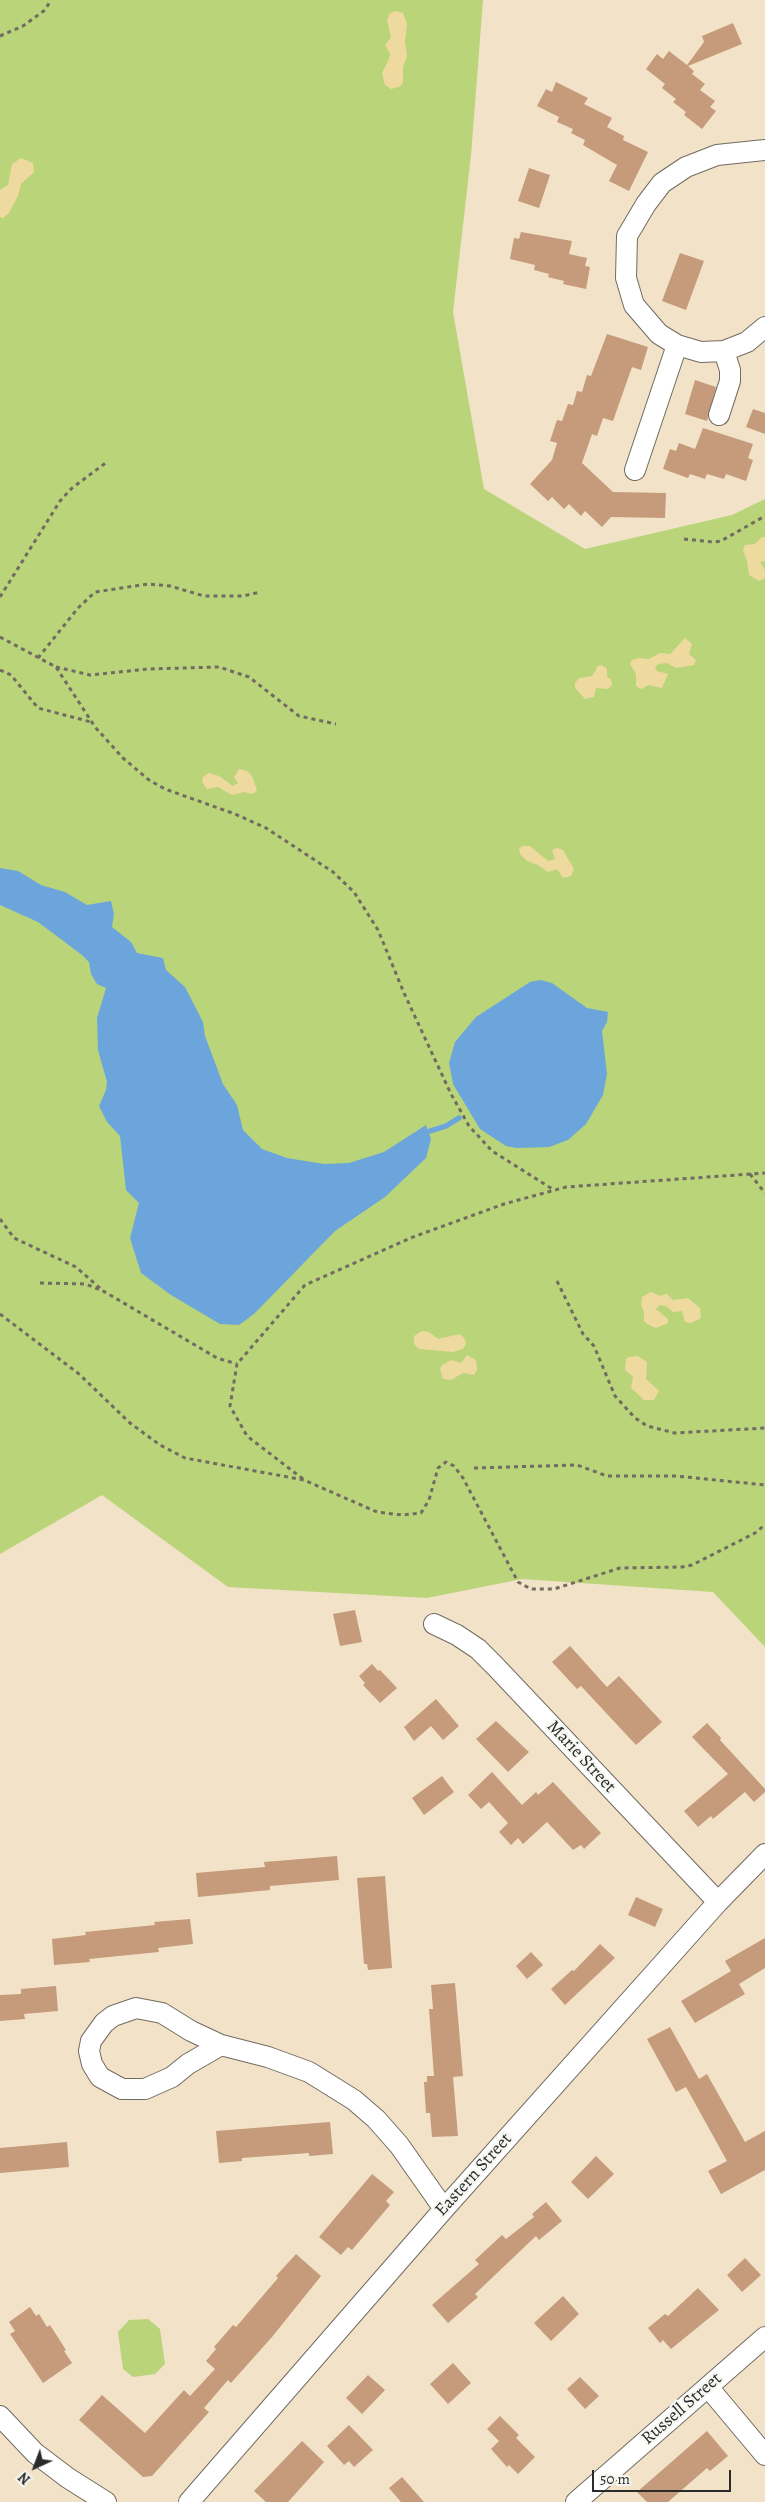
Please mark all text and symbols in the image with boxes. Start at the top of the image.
street label: Marie Street [542,1716,620,1798]
street label: Eastern Street [431,2129,517,2221]
street label: Russell Street [637,2368,727,2450]
north arrow [10,2442,60,2492]
scale bar [595,2460,734,2492]
text: N [14,2468,35,2489]
text: 50 m [600,2469,630,2489]

